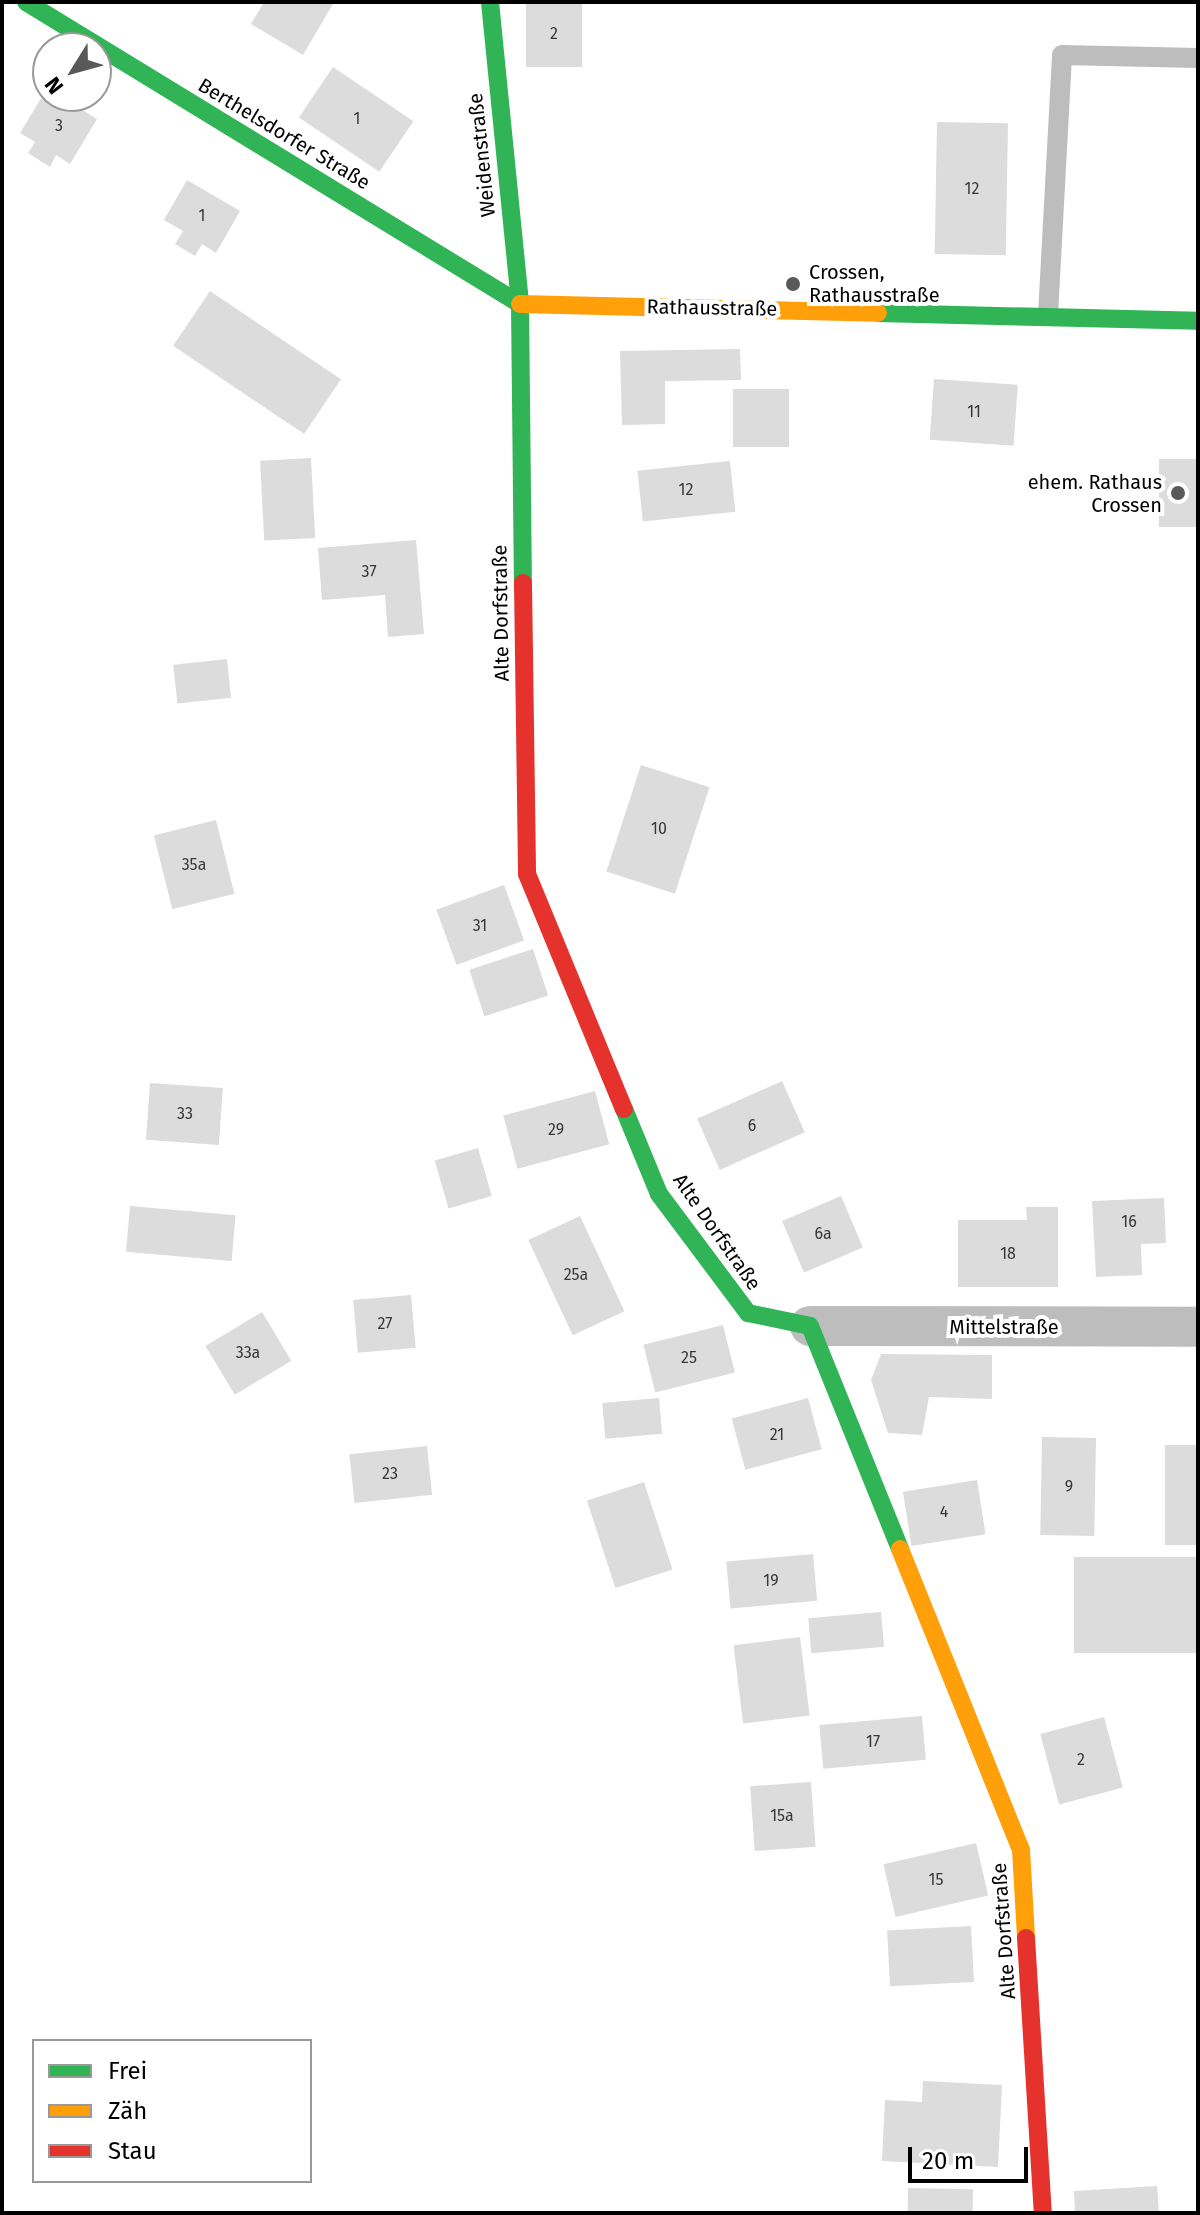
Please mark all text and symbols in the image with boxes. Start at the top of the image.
house number: 2 [550,24,558,44]
north arrow [32,32,112,112]
text: N [39,72,69,99]
street label: Berthelsdorfer Straße [194,73,374,195]
street label: Weidenstraße [464,92,500,218]
house number: 1 [354,109,360,129]
house number: 3 [55,116,63,136]
house number: 12 [965,179,979,199]
house number: 1 [199,206,205,226]
place label: Crossen, Rathausstraße [809,260,940,307]
marker: Crossen, Rathausstraße [784,275,802,293]
street label: Rathausstraße [647,295,777,321]
house number: 11 [967,402,981,422]
place label: ehem. Rathaus Crossen [1028,470,1162,517]
house number: 12 [679,480,693,500]
marker: ehem. Rathaus Crossen [1169,484,1187,502]
street label: Alte Dorfstraße [488,545,514,681]
house number: 37 [361,562,377,582]
house number: 10 [651,819,667,839]
house number: 35a [182,855,206,875]
house number: 31 [473,916,487,936]
house number: 33 [177,1104,193,1124]
house number: 6 [748,1116,756,1136]
house number: 29 [548,1120,564,1140]
street label: Alte Dorfstraße [668,1169,766,1295]
house number: 16 [1121,1212,1137,1232]
house number: 6a [814,1224,832,1244]
house number: 18 [1000,1244,1016,1264]
house number: 25a [564,1265,588,1285]
house number: 27 [378,1314,392,1334]
street label: Mittelstraße [949,1315,1059,1339]
house number: 33a [236,1343,260,1363]
house number: 25 [681,1348,697,1368]
house number: 21 [770,1425,784,1445]
house number: 23 [382,1464,398,1484]
house number: 9 [1065,1477,1073,1497]
house number: 4 [940,1502,948,1522]
house number: 19 [763,1571,779,1591]
house number: 17 [866,1732,880,1752]
house number: 2 [1077,1750,1085,1770]
house number: 15a [770,1806,794,1826]
street label: Alte Dorfstraße [987,1862,1021,2000]
house number: 15 [929,1870,943,1890]
legend [32,2039,312,2183]
text: Frei [108,2057,147,2085]
text: Zäh [108,2097,147,2125]
scale bar [912,2131,1032,2181]
text: Stau [108,2137,157,2165]
text: 20 m [922,2147,974,2175]

